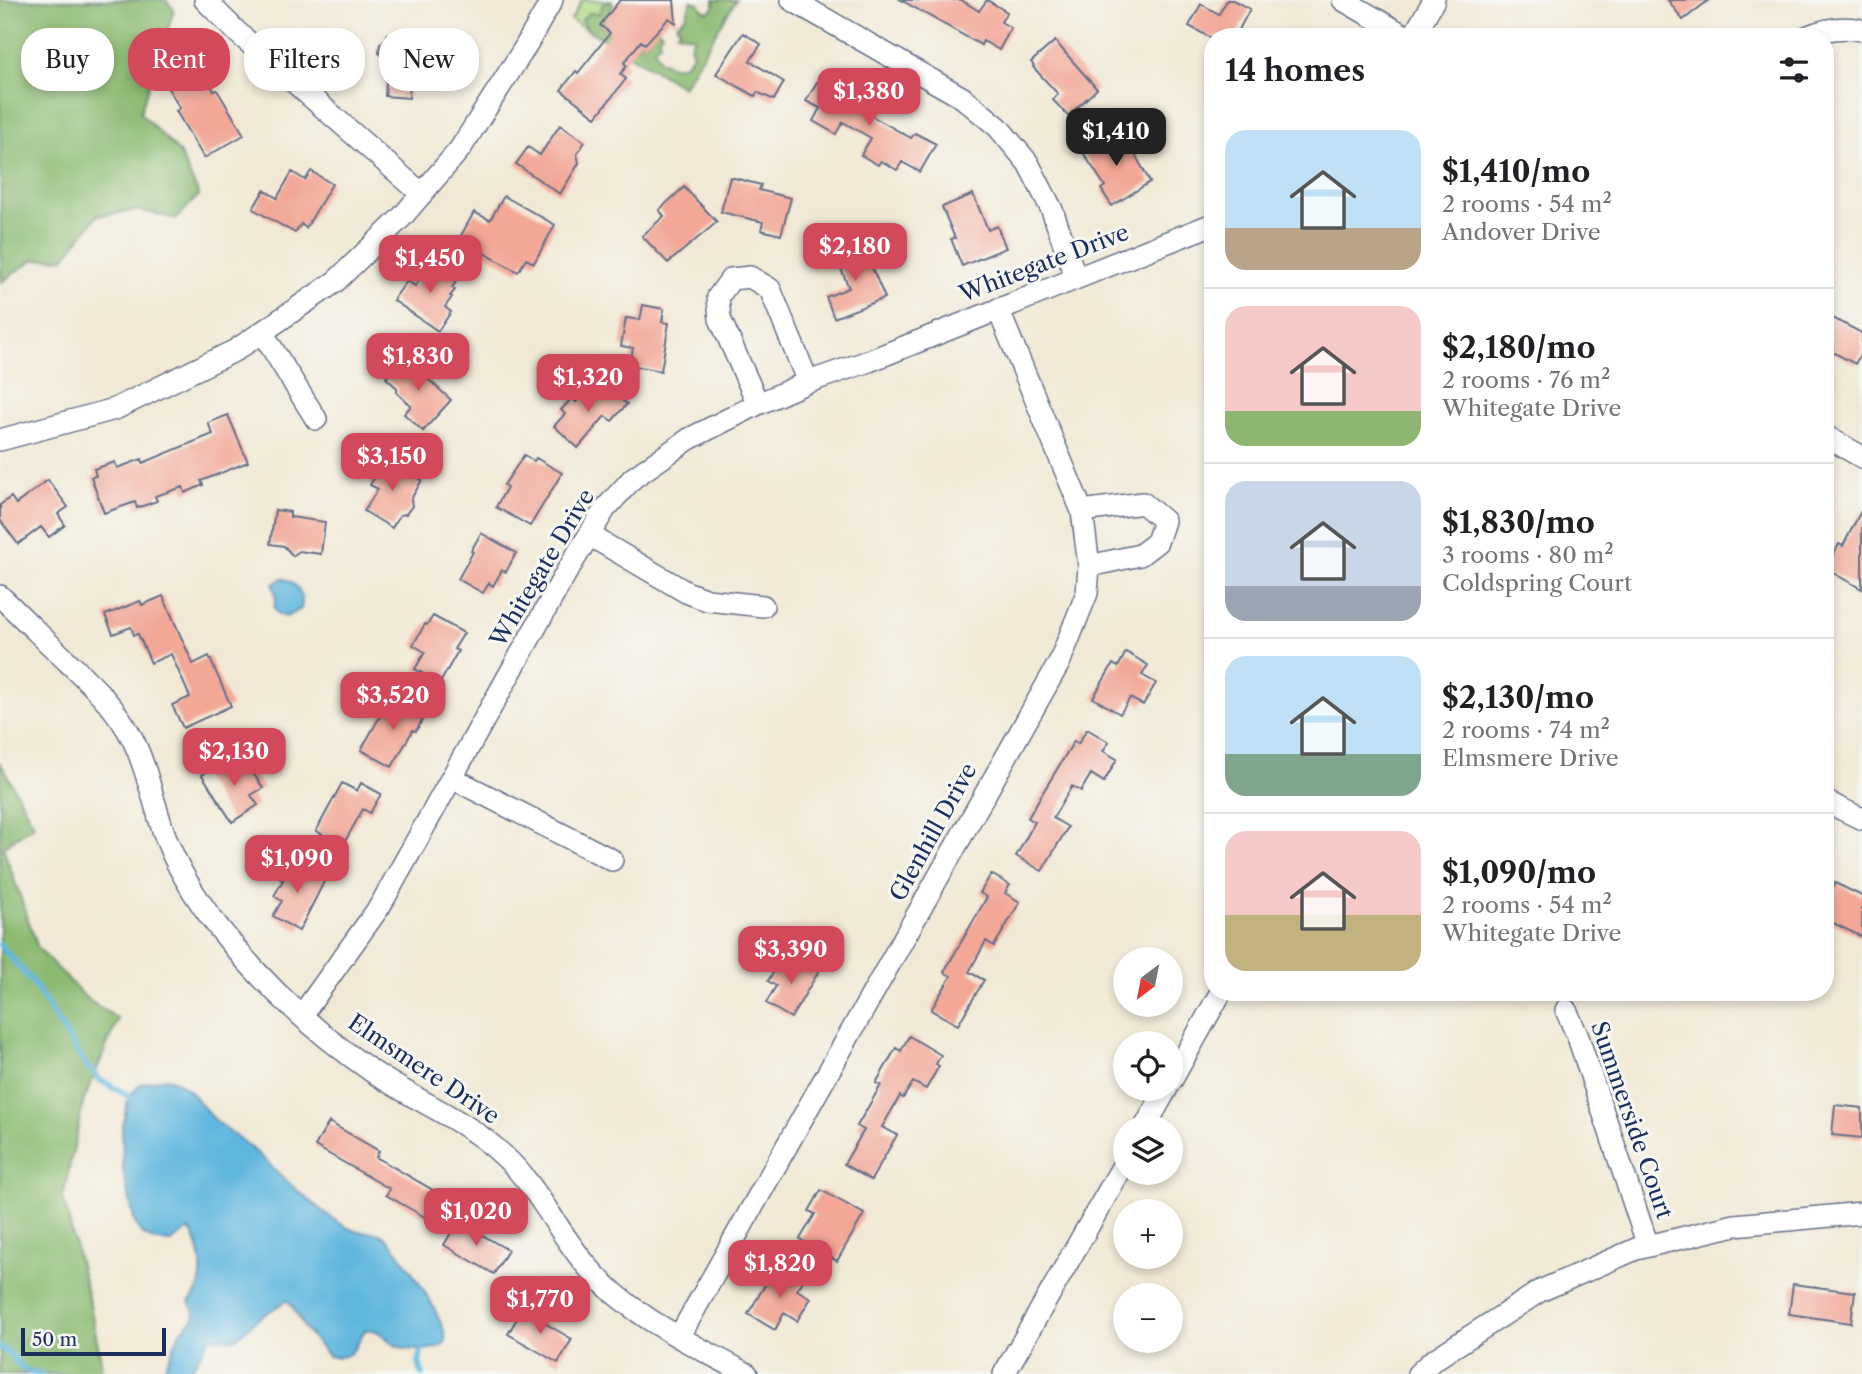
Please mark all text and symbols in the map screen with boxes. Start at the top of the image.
chip: Buy [21,28,114,91]
chip: Rent [128,28,230,91]
chip: Filters [244,28,365,91]
chip: New [379,28,479,91]
icon: filters [1775,51,1813,89]
text: 14 homes [1225,52,1365,89]
pin: $1,380 [812,68,926,128]
text: $1,380 [833,77,905,105]
pin: $1,410 [1059,108,1173,168]
text: $1,410 [1082,117,1150,145]
text: $1,410/mo [1442,153,1590,190]
icon: home [1281,158,1365,242]
text: 2 rooms · 54 m² [1442,190,1612,218]
street label: Whitegate Drive [954,218,1133,309]
text: Andover Drive [1442,218,1601,246]
pin: $2,180 [798,224,912,283]
text: $2,180 [819,232,891,260]
pin: $1,450 [373,236,487,295]
text: $1,450 [395,244,465,272]
text: $2,180/mo [1442,329,1596,366]
pin: $1,830 [361,334,475,393]
icon: home [1281,334,1365,418]
text: $1,830 [382,342,454,370]
pin: $1,320 [531,354,645,414]
text: $1,320 [553,363,623,391]
text: 2 rooms · 76 m² [1442,366,1610,394]
text: Whitegate Drive [1442,394,1621,422]
pin: $3,150 [335,434,449,493]
text: $3,150 [357,442,427,470]
street label: Whitegate Drive [483,484,600,653]
text: $1,830/mo [1442,504,1595,541]
icon: home [1281,509,1365,593]
text: 3 rooms · 80 m² [1442,541,1614,569]
text: Coldspring Court [1442,569,1632,597]
pin: $3,520 [336,672,450,732]
text: $2,130/mo [1442,679,1594,716]
text: $3,520 [356,681,430,709]
icon: home [1281,684,1365,768]
text: 2 rooms · 74 m² [1442,716,1610,744]
pin: $2,130 [177,728,291,788]
text: $2,130 [199,737,269,765]
text: Elmsmere Drive [1442,744,1619,772]
street label: Glenhill Drive [884,758,982,906]
pin: $1,090 [240,836,354,895]
text: $1,090 [261,844,333,872]
text: $1,090/mo [1442,854,1596,891]
icon: home [1281,859,1365,943]
text: 2 rooms · 54 m² [1442,891,1612,919]
text: Whitegate Drive [1442,919,1621,947]
pin: $3,390 [734,926,848,986]
text: $3,390 [754,935,828,963]
north arrow [1113,947,1183,1017]
map controls [1113,947,1183,1353]
street label: Elmsmere Drive [343,1008,505,1130]
street label: Summerside Court [1585,1017,1679,1223]
button: locate [1113,1031,1183,1101]
button: layers [1113,1115,1183,1185]
pin: $1,020 [419,1188,533,1248]
text: $1,020 [440,1197,512,1225]
button: + [1113,1199,1183,1269]
pin: $1,820 [723,1240,837,1300]
text: $1,820 [744,1249,816,1277]
pin: $1,770 [483,1276,597,1336]
button: − [1113,1283,1183,1353]
text: $1,770 [506,1285,574,1313]
scale bar [21,1325,166,1357]
text: 50 m [32,1328,77,1351]

